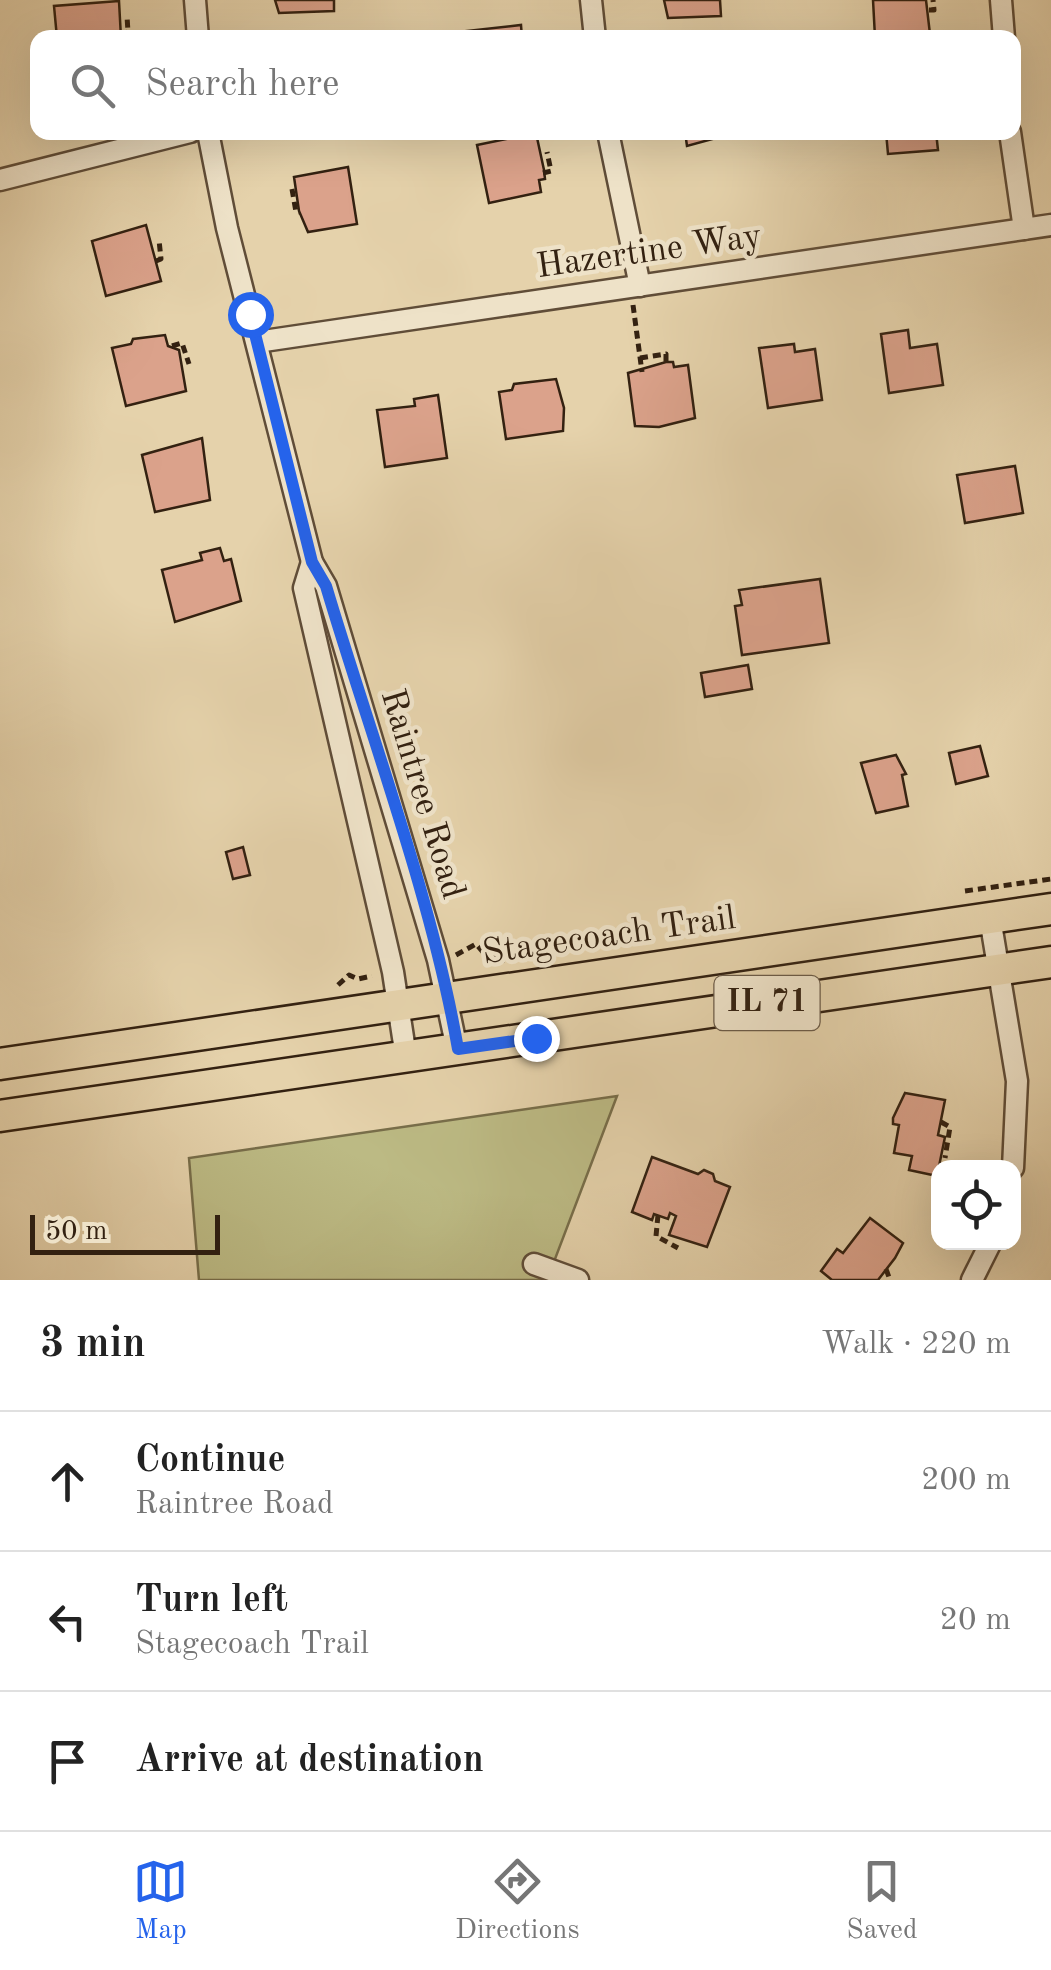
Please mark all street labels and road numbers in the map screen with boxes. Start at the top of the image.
street label: Hazertine Way [534,219,764,285]
street label: Raintree Road [374,685,470,903]
street label: Stagecoach Trail [480,901,738,971]
road number: IL 71 [714,976,820,1030]

